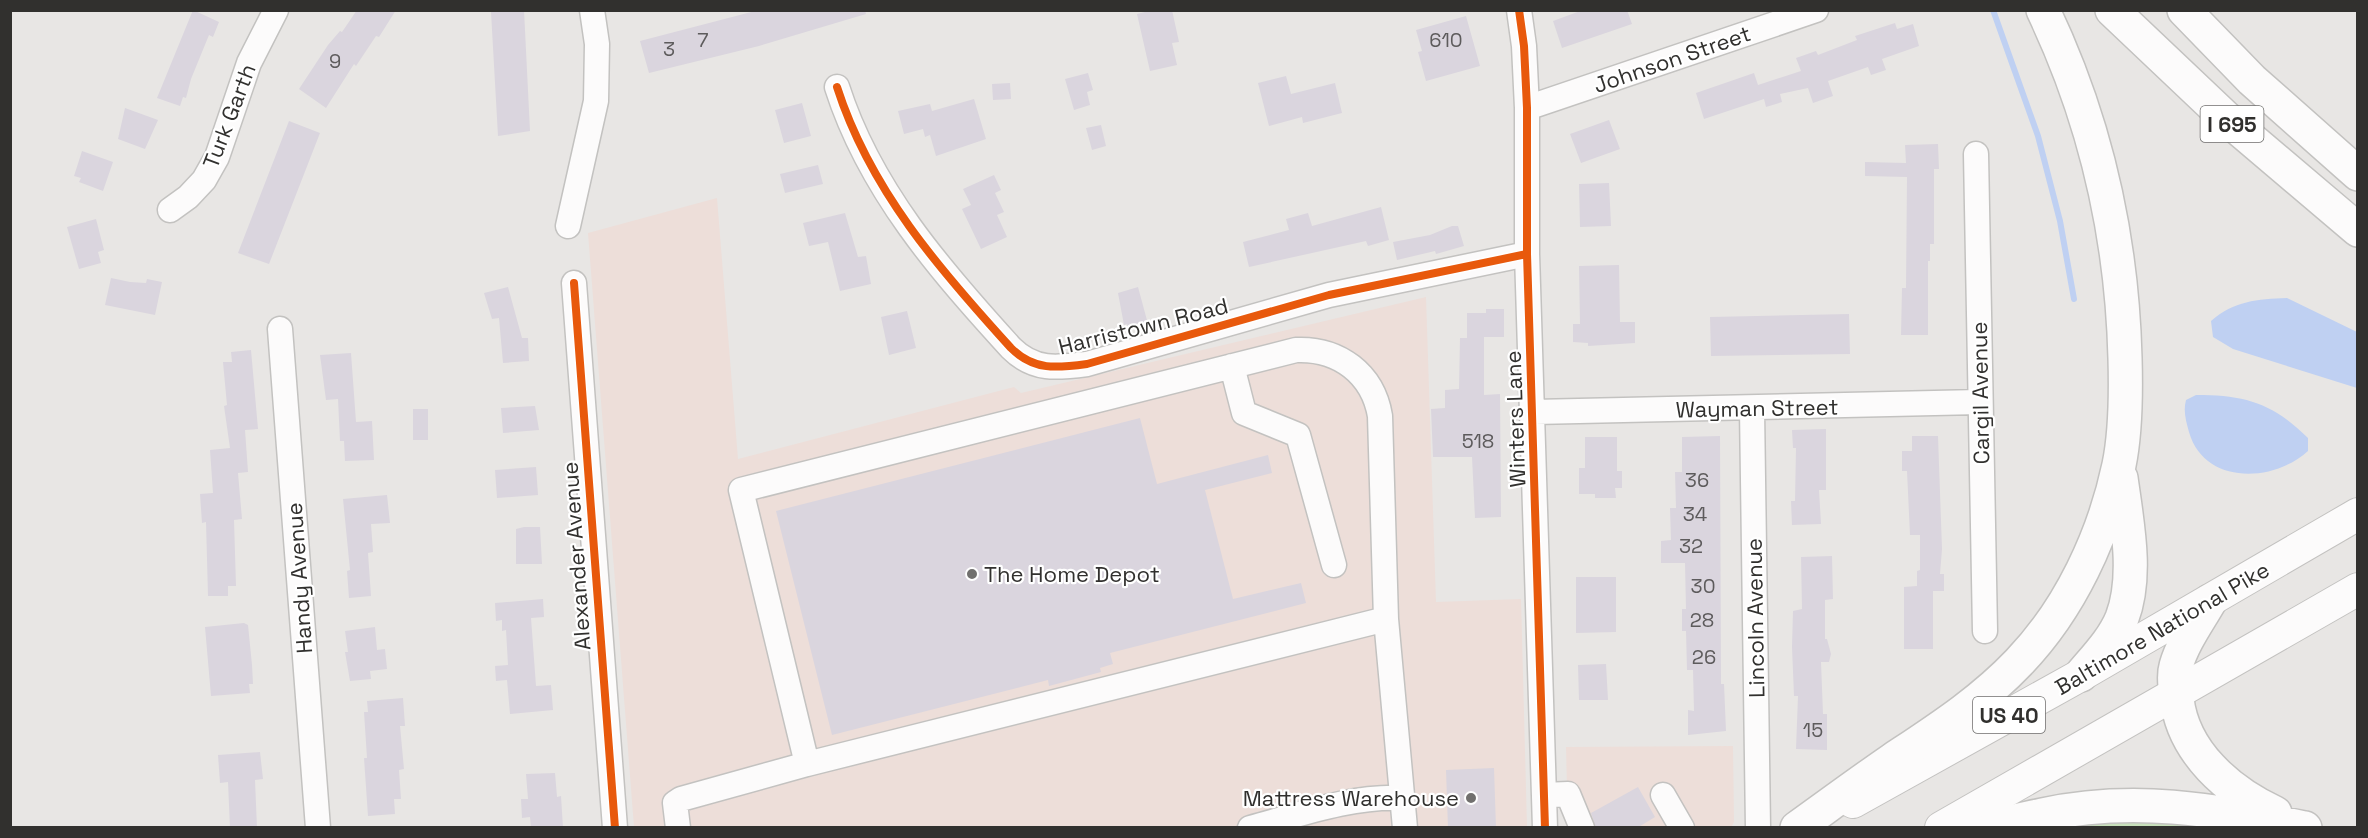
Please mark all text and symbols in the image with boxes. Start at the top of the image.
street label: Johnson Street [1590,19,1754,99]
house number: 7 [697,27,709,53]
house number: 610 [1429,27,1463,53]
house number: 3 [663,36,675,62]
house number: 9 [329,48,341,74]
street label: Turk Garth [196,60,262,172]
road number: I 695 [2200,106,2264,142]
street label: Harristown Road [1055,291,1231,361]
street label: Cargil Avenue [1965,321,1995,465]
street label: Winters Lane [1499,350,1531,488]
street label: Wayman Street [1675,393,1839,423]
house number: 518 [1462,428,1494,454]
street label: Alexander Avenue [555,461,597,651]
house number: 36 [1685,467,1709,493]
house number: 34 [1683,501,1707,527]
street label: Handy Avenue [280,502,318,654]
house number: 32 [1679,533,1703,559]
street label: Lincoln Avenue [1740,538,1770,698]
street label: Baltimore National Pike [2050,555,2274,701]
place label: The Home Depot [984,560,1160,588]
marker: The Home Depot [965,567,979,581]
house number: 30 [1691,573,1715,599]
house number: 28 [1690,607,1714,633]
house number: 26 [1692,644,1716,670]
road number: US 40 [1973,697,2045,733]
house number: 15 [1803,717,1823,743]
place label: Mattress Warehouse [1243,784,1459,812]
marker: Mattress Warehouse [1464,791,1478,805]

